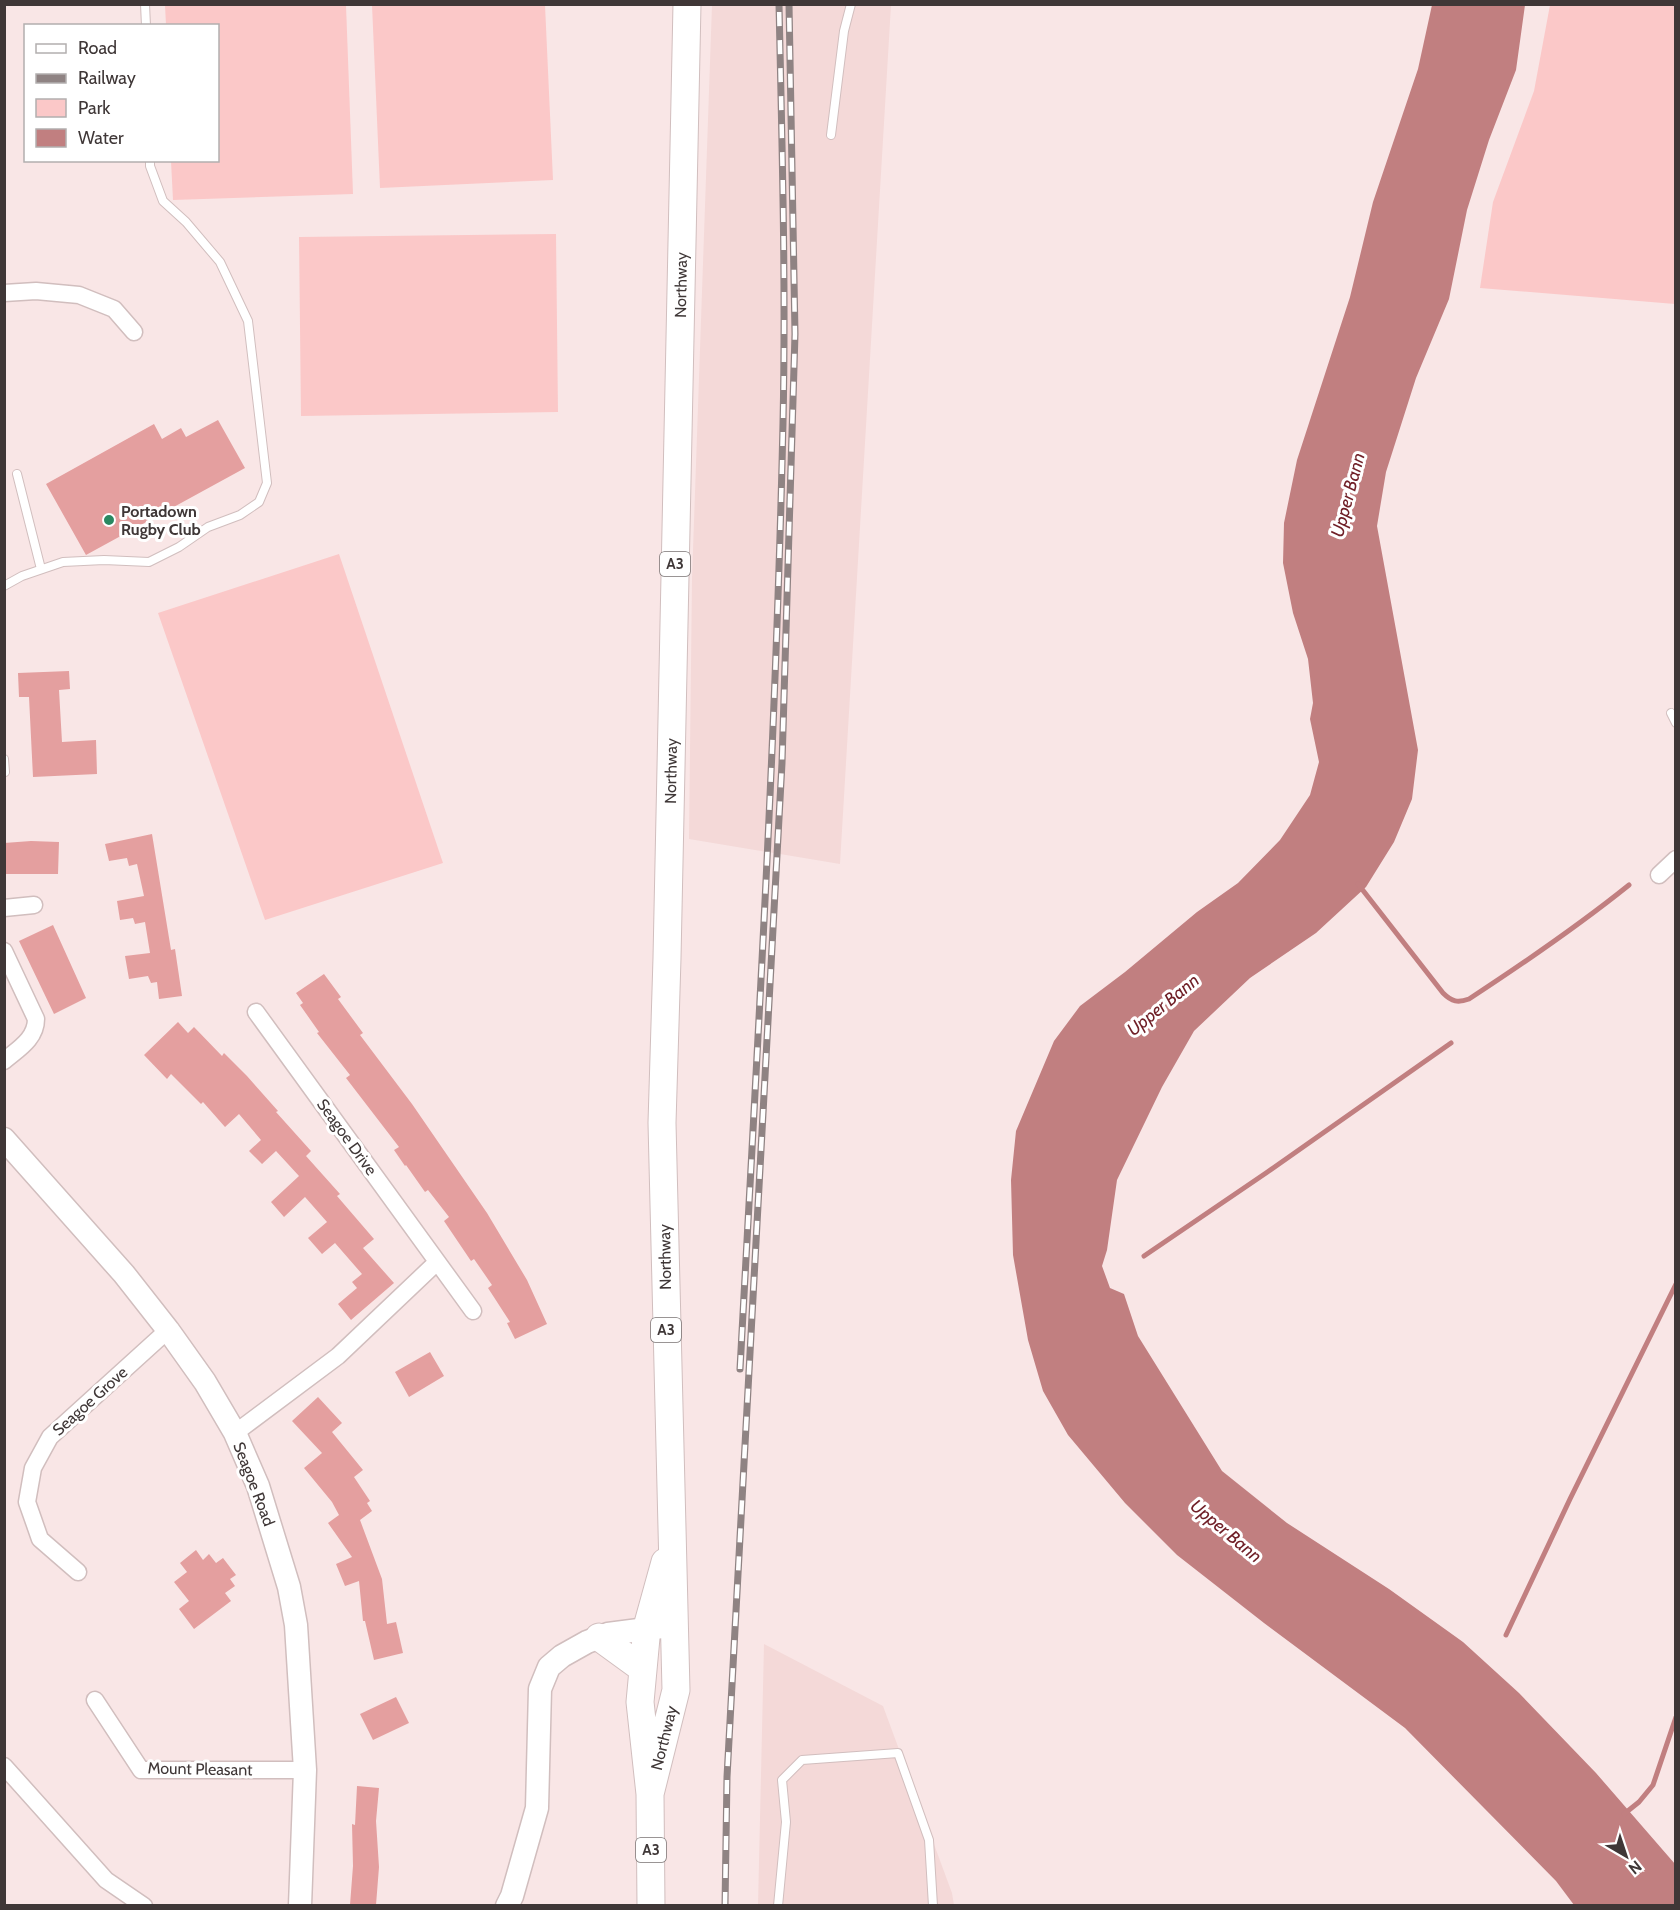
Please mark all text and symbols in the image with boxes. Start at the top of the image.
legend [24,24,219,162]
text: Road [78,37,117,59]
text: Railway [78,67,136,89]
text: Park [78,97,111,119]
text: Water [78,127,124,149]
street label: Northway [671,252,691,318]
water label: Upper Bann [1326,450,1370,540]
place label: Portadown Rugby Club [121,502,201,539]
marker: Portadown Rugby Club [102,513,116,527]
road number: A3 [660,552,690,576]
street label: Northway [661,738,681,804]
water label: Upper Bann [1122,969,1204,1041]
street label: Seagoe Drive [313,1095,381,1179]
street label: Northway [655,1224,675,1290]
road number: A3 [651,1318,681,1342]
street label: Seagoe Grove [49,1363,131,1439]
street label: Seagoe Road [229,1439,279,1529]
water label: Upper Bann [1186,1495,1266,1567]
street label: Northway [647,1704,681,1772]
street label: Mount Pleasant [147,1759,253,1779]
north arrow [1596,1826,1656,1886]
road number: A3 [636,1838,666,1862]
text: N [1625,1856,1645,1878]

